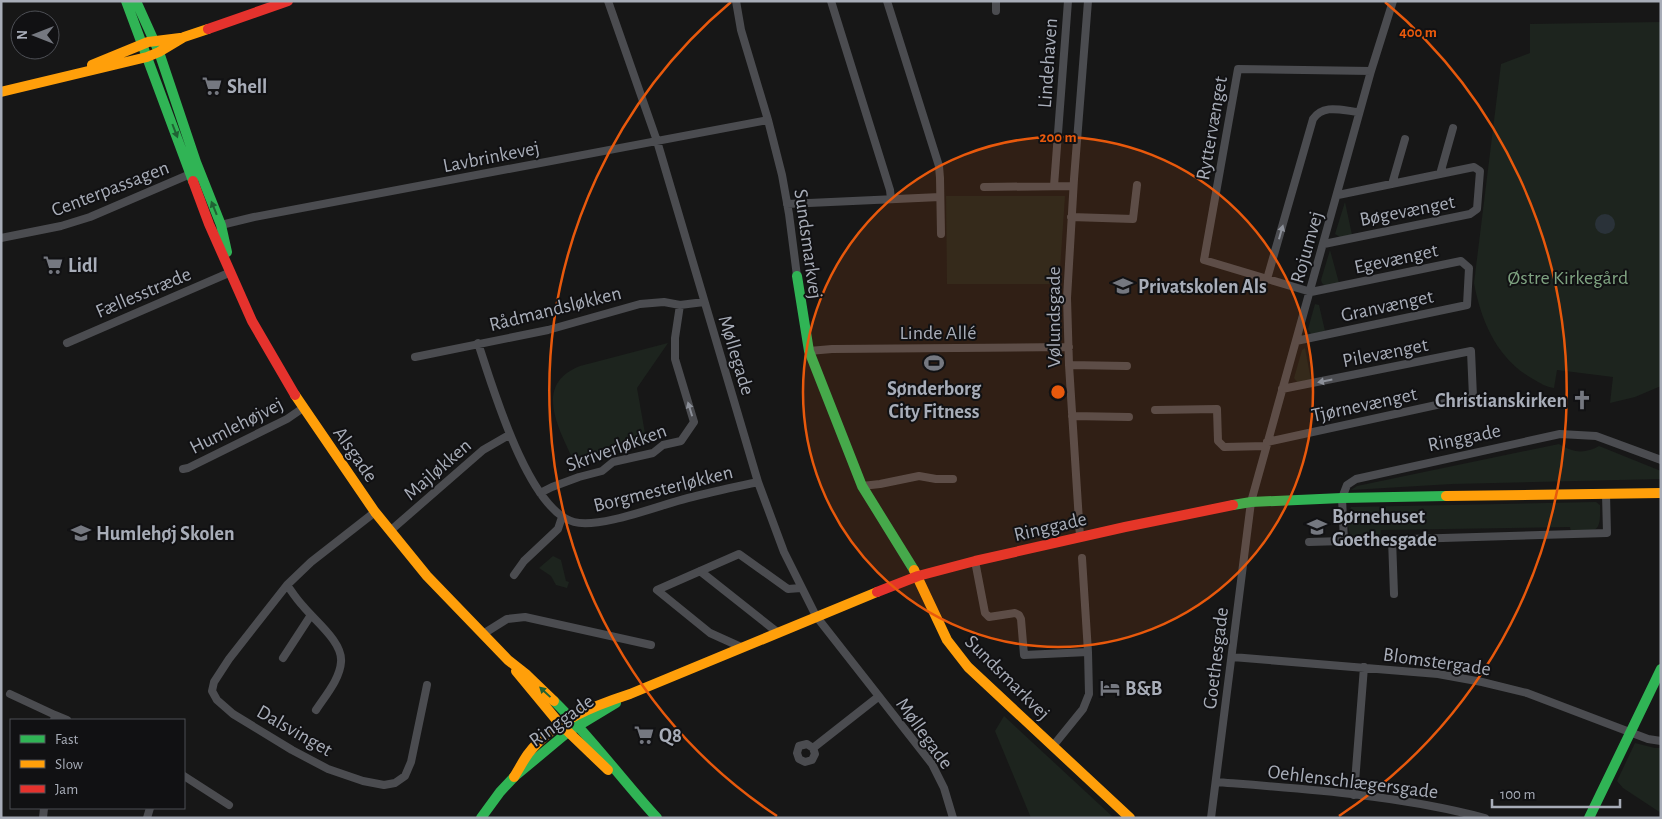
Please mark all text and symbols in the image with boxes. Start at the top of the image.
north arrow [10,10,60,60]
street label: Lindehaven [1035,17,1061,109]
text: 400 m [1399,25,1437,40]
text: N [16,30,30,40]
street label: Ryttervænget [1193,74,1231,182]
supermarket icon: Shell [201,75,223,97]
place label: Shell [227,77,267,97]
one-way arrow [171,124,179,139]
text: 200 m [1039,130,1077,145]
street label: Lavbrinkevej [441,138,541,176]
street label: Centerpassagen [49,157,172,220]
street label: Sundsmarkvej [790,188,826,300]
street label: Bøgevænget [1358,192,1457,230]
one-way arrow [210,201,218,216]
street label: Rojumvej [1287,209,1327,286]
one-way arrow [1277,224,1285,239]
street label: Egevænget [1352,240,1441,278]
supermarket icon: Lidl [42,254,64,276]
place label: Lidl [68,256,98,276]
street label: Fællesstræde [93,264,194,322]
street label: Vølundsgade [1044,266,1064,368]
park label: Østre Kirkegård [1508,268,1628,288]
school or university icon: Privatskolen Als [1112,275,1134,297]
place label: Privatskolen Als [1138,277,1267,297]
street label: Rådmandsløkken [487,283,623,335]
street label: Granvænget [1339,286,1436,326]
street label: Møllegade [714,313,758,398]
street label: Linde Allé [899,323,977,343]
street label: Pilevænget [1341,335,1430,371]
sports icon: Sønderborg City Fitness [923,352,945,374]
one-way arrow [1317,377,1333,385]
place label: Sønderborg City Fitness [887,379,982,422]
centre of rings [1049,383,1067,401]
street label: Tjørnevænget [1310,384,1419,426]
church icon: Christianskirken [1571,389,1593,411]
place label: Christianskirken [1435,391,1567,411]
street label: Humlehøjvej [187,394,286,458]
one-way arrow [686,401,694,416]
street label: Skriverløkken [563,420,669,475]
street label: Ringgade [1426,420,1503,455]
street label: Alsgade [329,423,381,486]
street label: Majløkken [400,435,475,504]
street label: Borgmesterløkken [591,462,735,516]
place label: Børnehuset Goethesgade [1332,507,1437,550]
street label: Ringgade [1012,509,1089,545]
school or university icon: Børnehuset Goethesgade [1306,516,1328,538]
school or university icon: Humlehøj Skolen [70,522,92,544]
place label: Humlehøj Skolen [96,524,235,544]
street label: Goethesgade [1200,606,1232,710]
street label: Sundsmarkvej [961,631,1054,724]
street label: Blomstergade [1382,645,1492,679]
hotel icon: B&B [1099,677,1121,699]
place label: B&B [1125,679,1162,699]
one-way arrow [539,686,551,698]
street label: Ringgade [526,691,598,751]
street label: Møllegade [892,694,956,773]
street label: Dalsvinget [253,701,336,761]
legend [10,719,185,809]
supermarket icon: Q8 [633,724,655,746]
place label: Q8 [659,726,682,747]
text: Fast [55,732,79,747]
text: Slow [55,757,83,772]
street label: Oehlenschlægersgade [1266,762,1439,802]
scale bar [1492,776,1620,808]
text: Jam [55,782,78,797]
text: 100 m [1500,787,1535,802]

